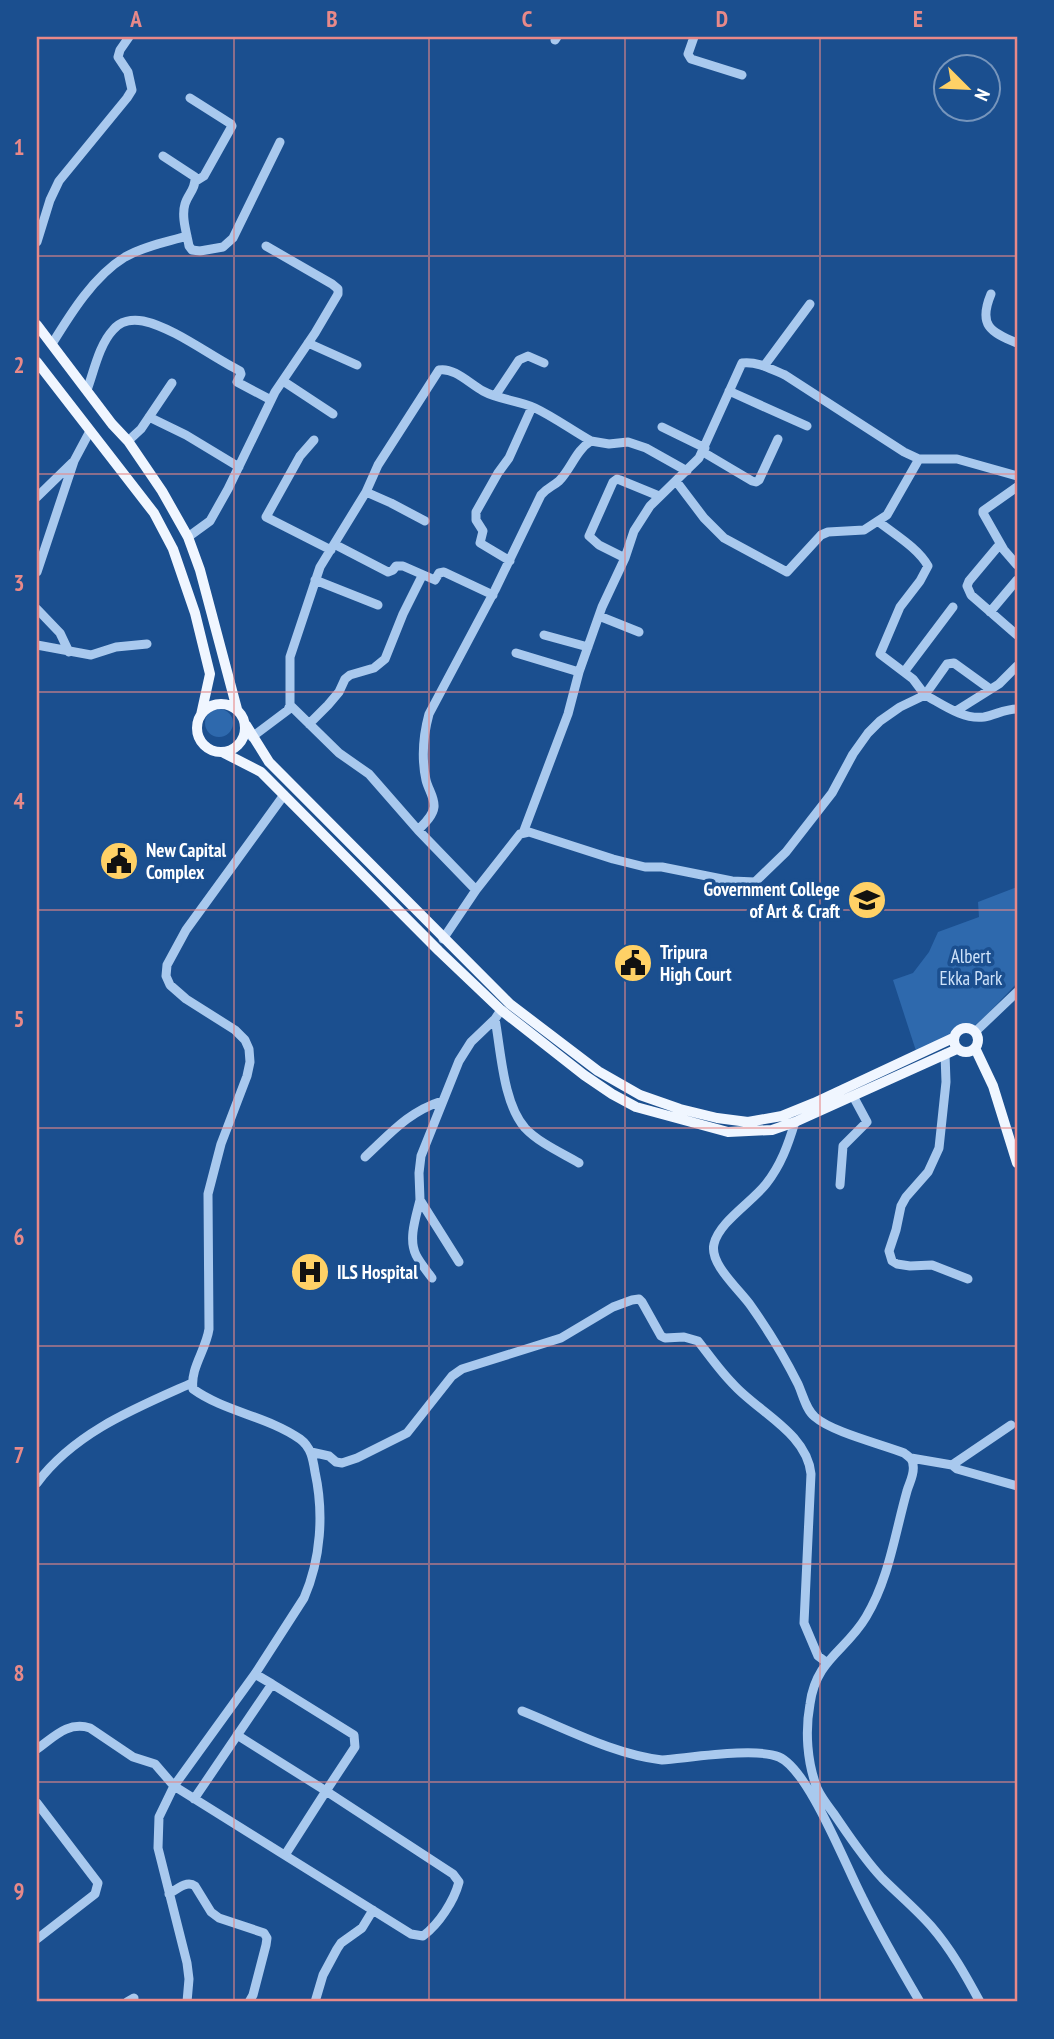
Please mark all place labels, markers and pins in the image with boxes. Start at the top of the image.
place label: New Capital Complex [146,838,227,884]
public building icon: New Capital Complex [98,840,140,882]
place label: Government College of Art & Craft [704,877,840,923]
school or university icon: Government College of Art & Craft [846,879,888,921]
place label: Tripura High Court [660,940,732,986]
public building icon: Tripura High Court [612,942,654,984]
hospital icon: ILS Hospital [289,1251,331,1293]
place label: ILS Hospital [337,1260,418,1284]

